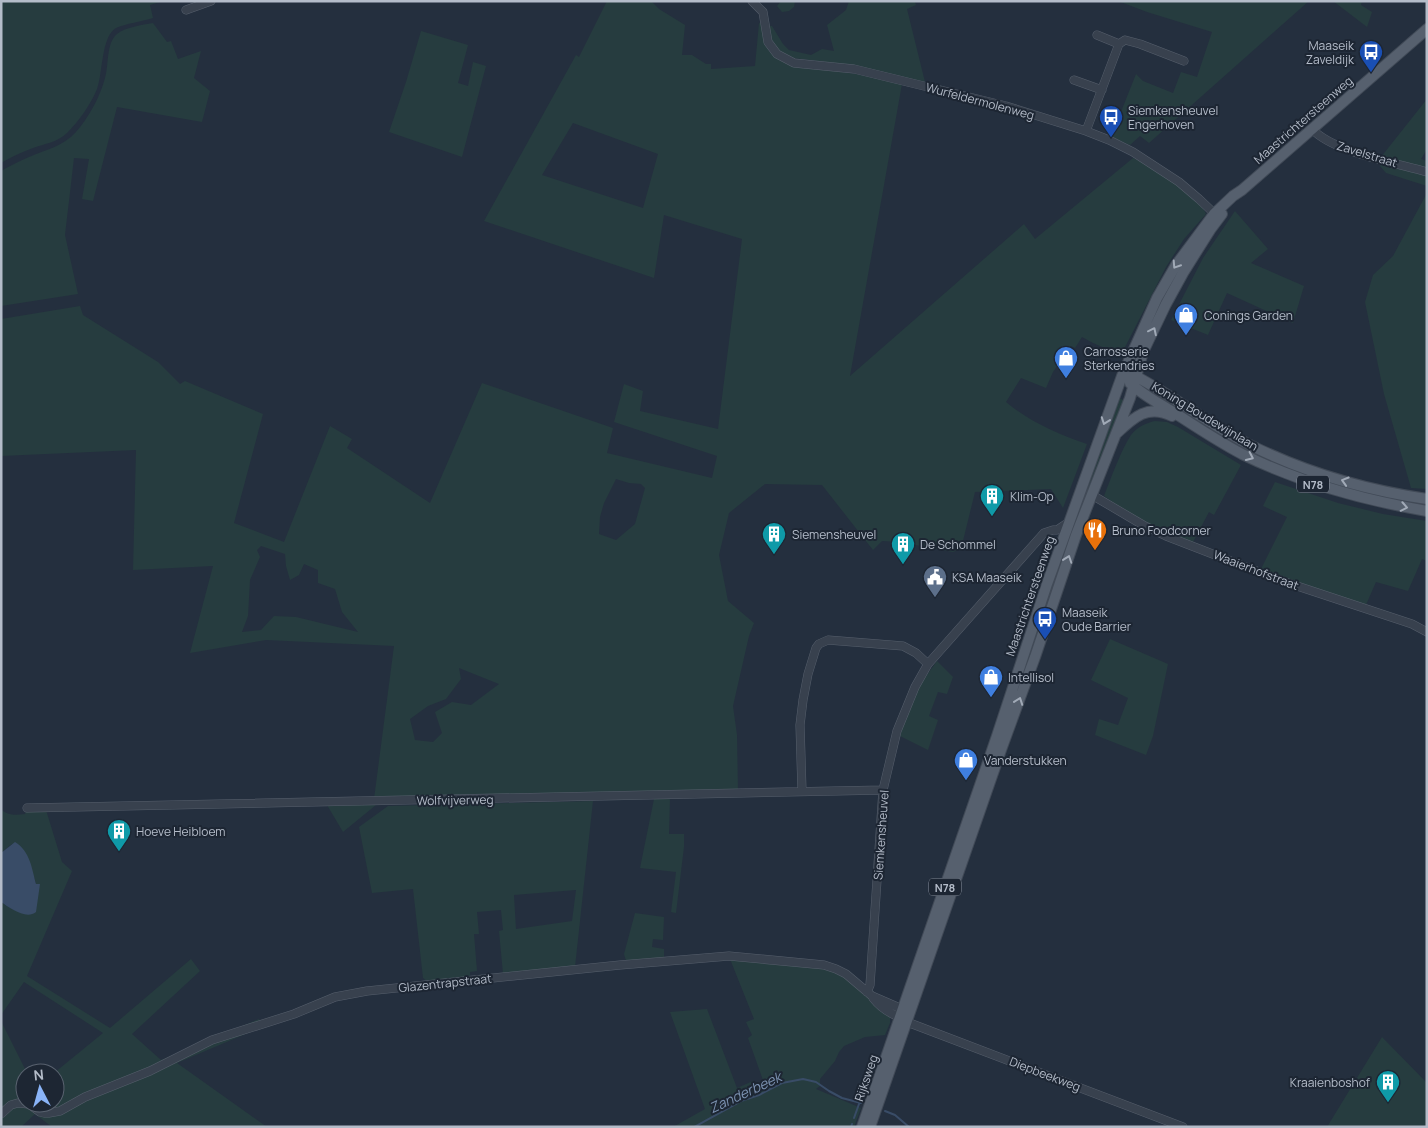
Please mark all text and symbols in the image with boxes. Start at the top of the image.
place label: Maaseik Zaveldijk [1306,37,1355,68]
bus stop icon: Maaseik Zaveldijk [1358,39,1384,73]
street label: Maastrichtersteenweg [1250,72,1356,168]
street label: Wurfeldermolenweg [924,78,1036,124]
place label: Siemkensheuvel Engerhoven [1128,102,1218,133]
bus stop icon: Siemkensheuvel Engerhoven [1098,104,1124,138]
street label: Zavelstraat [1334,137,1400,171]
one-way arrow [1172,260,1182,269]
shop icon: Conings Garden [1173,302,1199,336]
place label: Conings Garden [1204,307,1293,324]
one-way arrow [1147,327,1157,336]
place label: Carrosserie Sterkendries [1084,343,1155,374]
shop icon: Carrosserie Sterkendries [1053,345,1079,379]
street label: Koning Boudewijnlaan [1149,378,1261,454]
one-way arrow [1101,417,1111,425]
one-way arrow [1245,451,1254,462]
road number: N78 [1297,476,1329,492]
one-way arrow [1341,477,1350,487]
building icon: Klim-Op [979,483,1005,517]
place label: Klim-Op [1010,488,1054,505]
one-way arrow [1400,501,1408,512]
restaurant icon: Bruno Foodcorner [1082,517,1108,551]
building icon: Siemensheuvel [761,521,787,555]
place label: Bruno Foodcorner [1112,522,1212,539]
place label: Siemensheuvel [792,526,876,543]
building icon: De Schommel [890,531,916,565]
street label: Maastrichtersteenweg [1001,534,1059,658]
place label: De Schommel [920,536,996,553]
street label: Waaierhofstraat [1211,546,1301,594]
one-way arrow [1062,555,1072,564]
public building icon: KSA Maaseik [922,564,948,598]
place label: KSA Maaseik [952,569,1023,586]
place label: Maaseik Oude Barrier [1062,604,1132,635]
bus stop icon: Maaseik Oude Barrier [1032,606,1058,640]
shop icon: Intellisol [978,664,1004,698]
place label: Intellisol [1008,669,1054,686]
one-way arrow [1013,697,1023,706]
shop icon: Vanderstukken [953,747,979,781]
place label: Vanderstukken [984,752,1067,769]
street label: Siemkensheuvel [869,789,893,881]
street label: Wolfvijverweg [416,791,494,809]
building icon: Hoeve Heibloem [106,818,132,852]
place label: Hoeve Heibloem [136,823,225,840]
road number: N78 [929,879,961,896]
street label: Glazentrapstraat [398,970,493,996]
street label: Rijksweg [850,1052,882,1104]
street label: Diepbeekweg [1007,1053,1083,1095]
north arrow [15,1063,65,1113]
text: N [33,1065,45,1085]
water label: Zanderbeek [706,1066,786,1117]
building icon: Kraaienboshof [1375,1069,1401,1103]
place label: Kraaienboshof [1290,1074,1371,1091]

